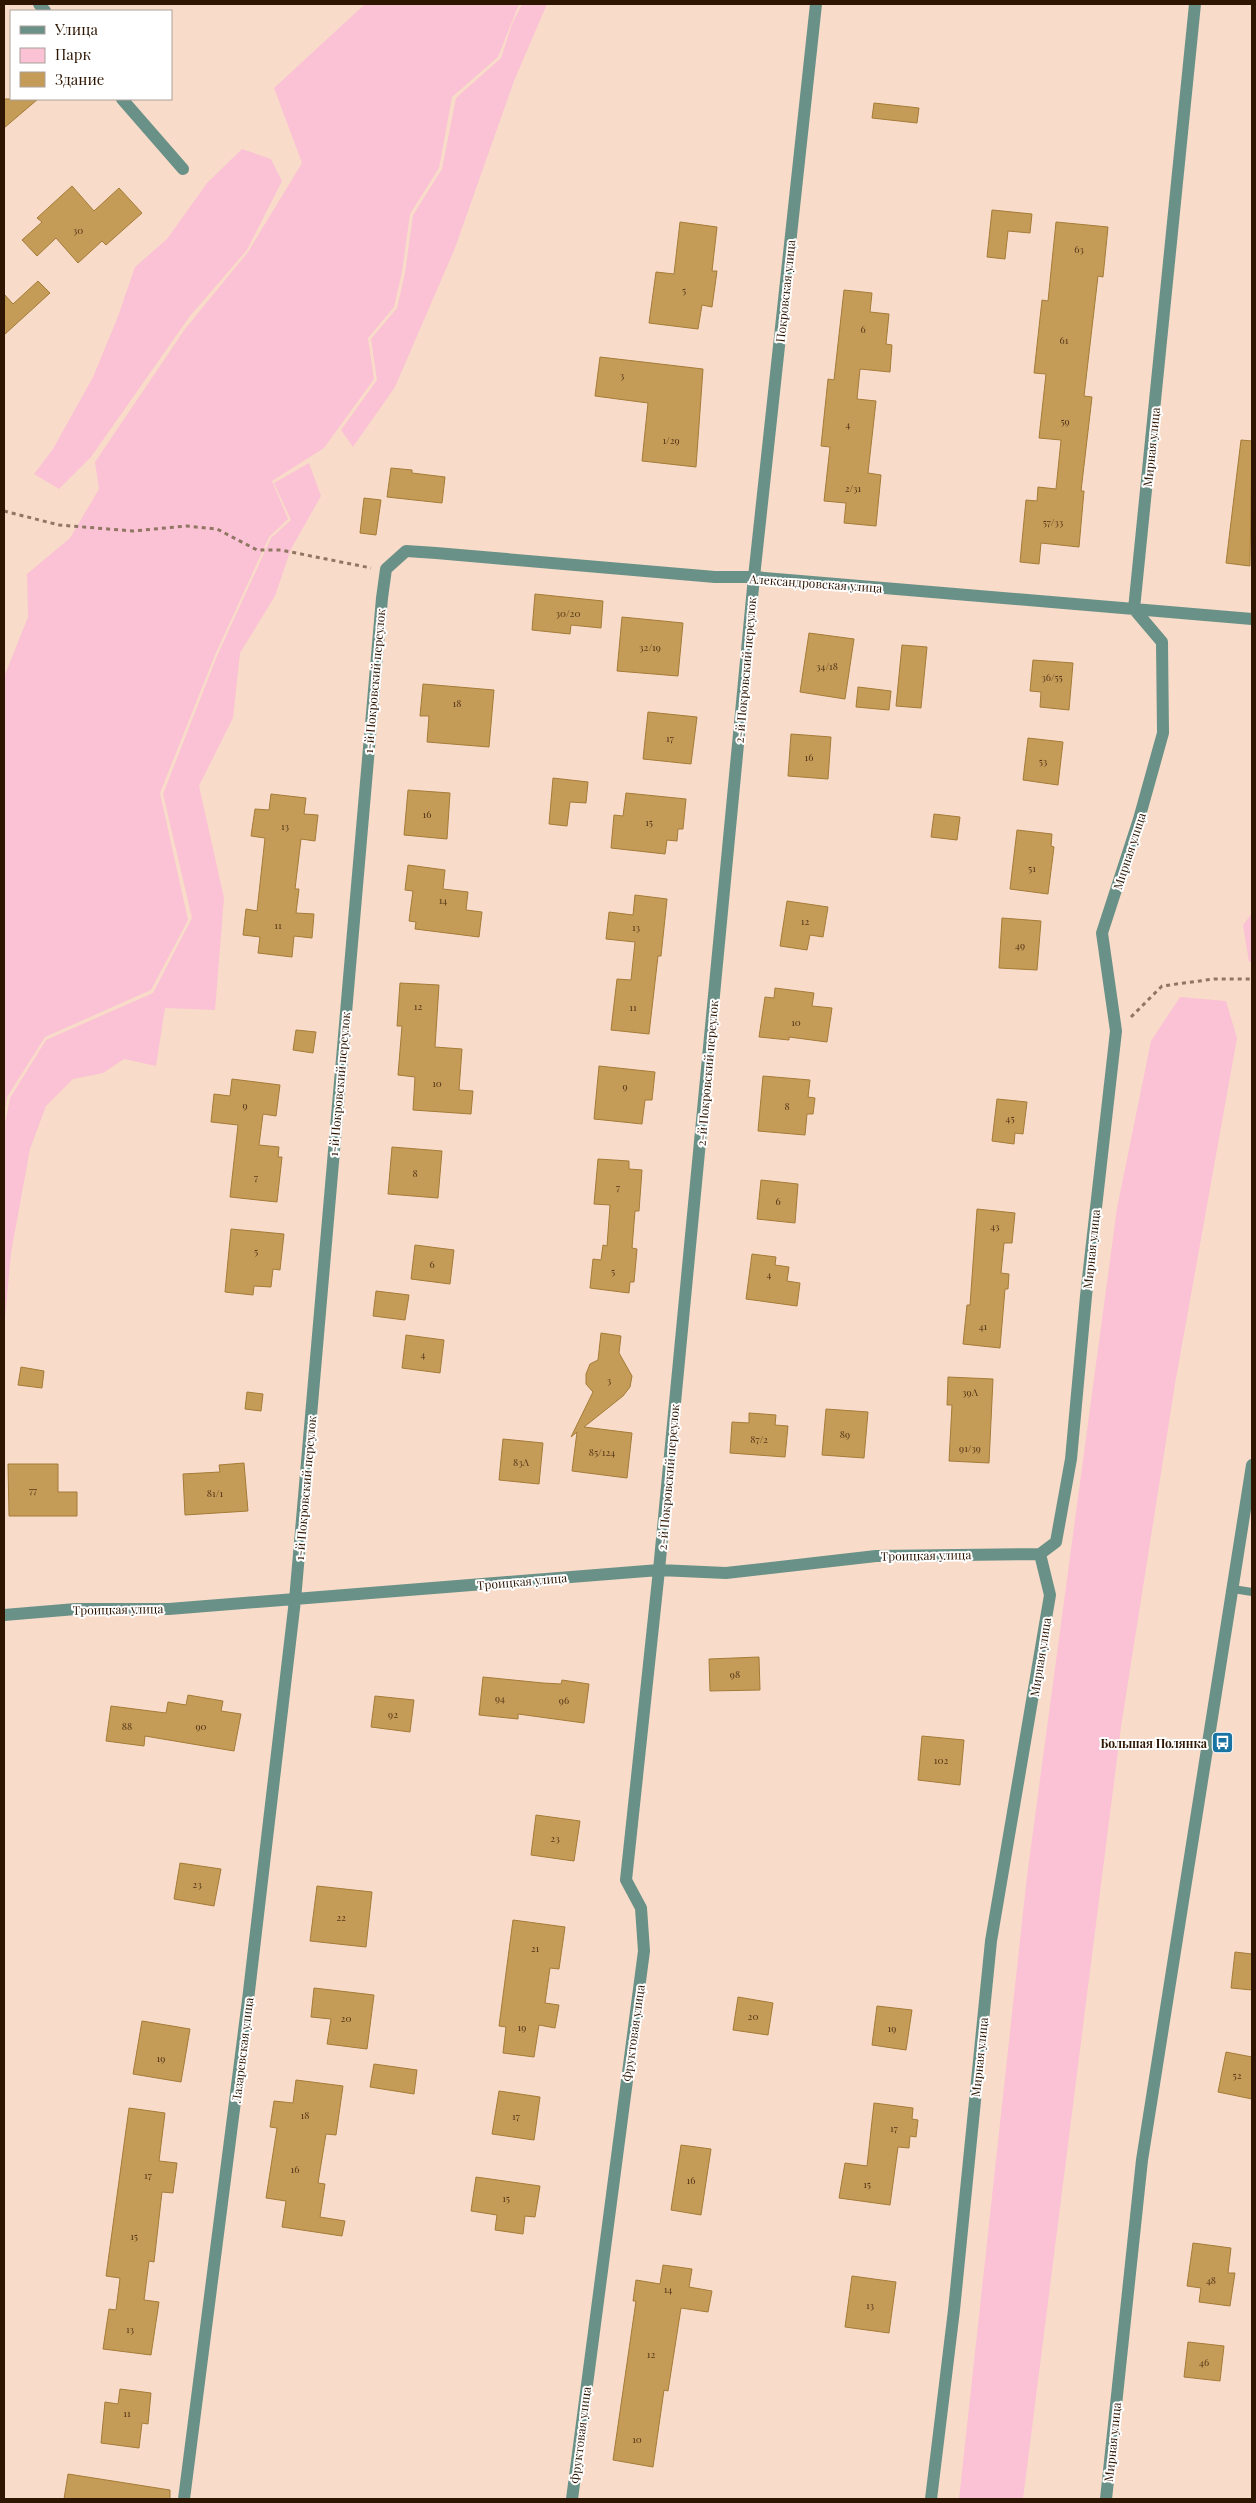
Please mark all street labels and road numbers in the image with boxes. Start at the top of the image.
street label: Покровская улица [772,239,798,343]
street label: Мирная улица [1139,406,1163,488]
street label: Александровская улица [748,570,883,596]
street label: 2-й Покровский переулок [731,596,759,744]
street label: 1-й Покровский переулок [360,608,388,754]
street label: Мирная улица [1109,810,1149,892]
street label: 2-й Покровский переулок [693,999,721,1147]
street label: 1-й Покровский переулок [325,1011,353,1157]
street label: Мирная улица [1079,1208,1103,1290]
street label: 2-й Покровский переулок [654,1403,682,1551]
street label: 1-й Покровский переулок [291,1415,319,1561]
street label: Троицкая улица [881,1546,971,1564]
street label: Троицкая улица [476,1569,568,1593]
street label: Троицкая улица [73,1600,163,1618]
street label: Мирная улица [1026,1616,1054,1698]
street label: Фруктовая улица [618,1984,648,2082]
street label: Лазаревская улица [227,1996,256,2105]
street label: Мирная улица [967,2016,991,2098]
street label: Фруктовая улица [566,2386,594,2484]
street label: Мирная улица [1100,2401,1124,2483]

